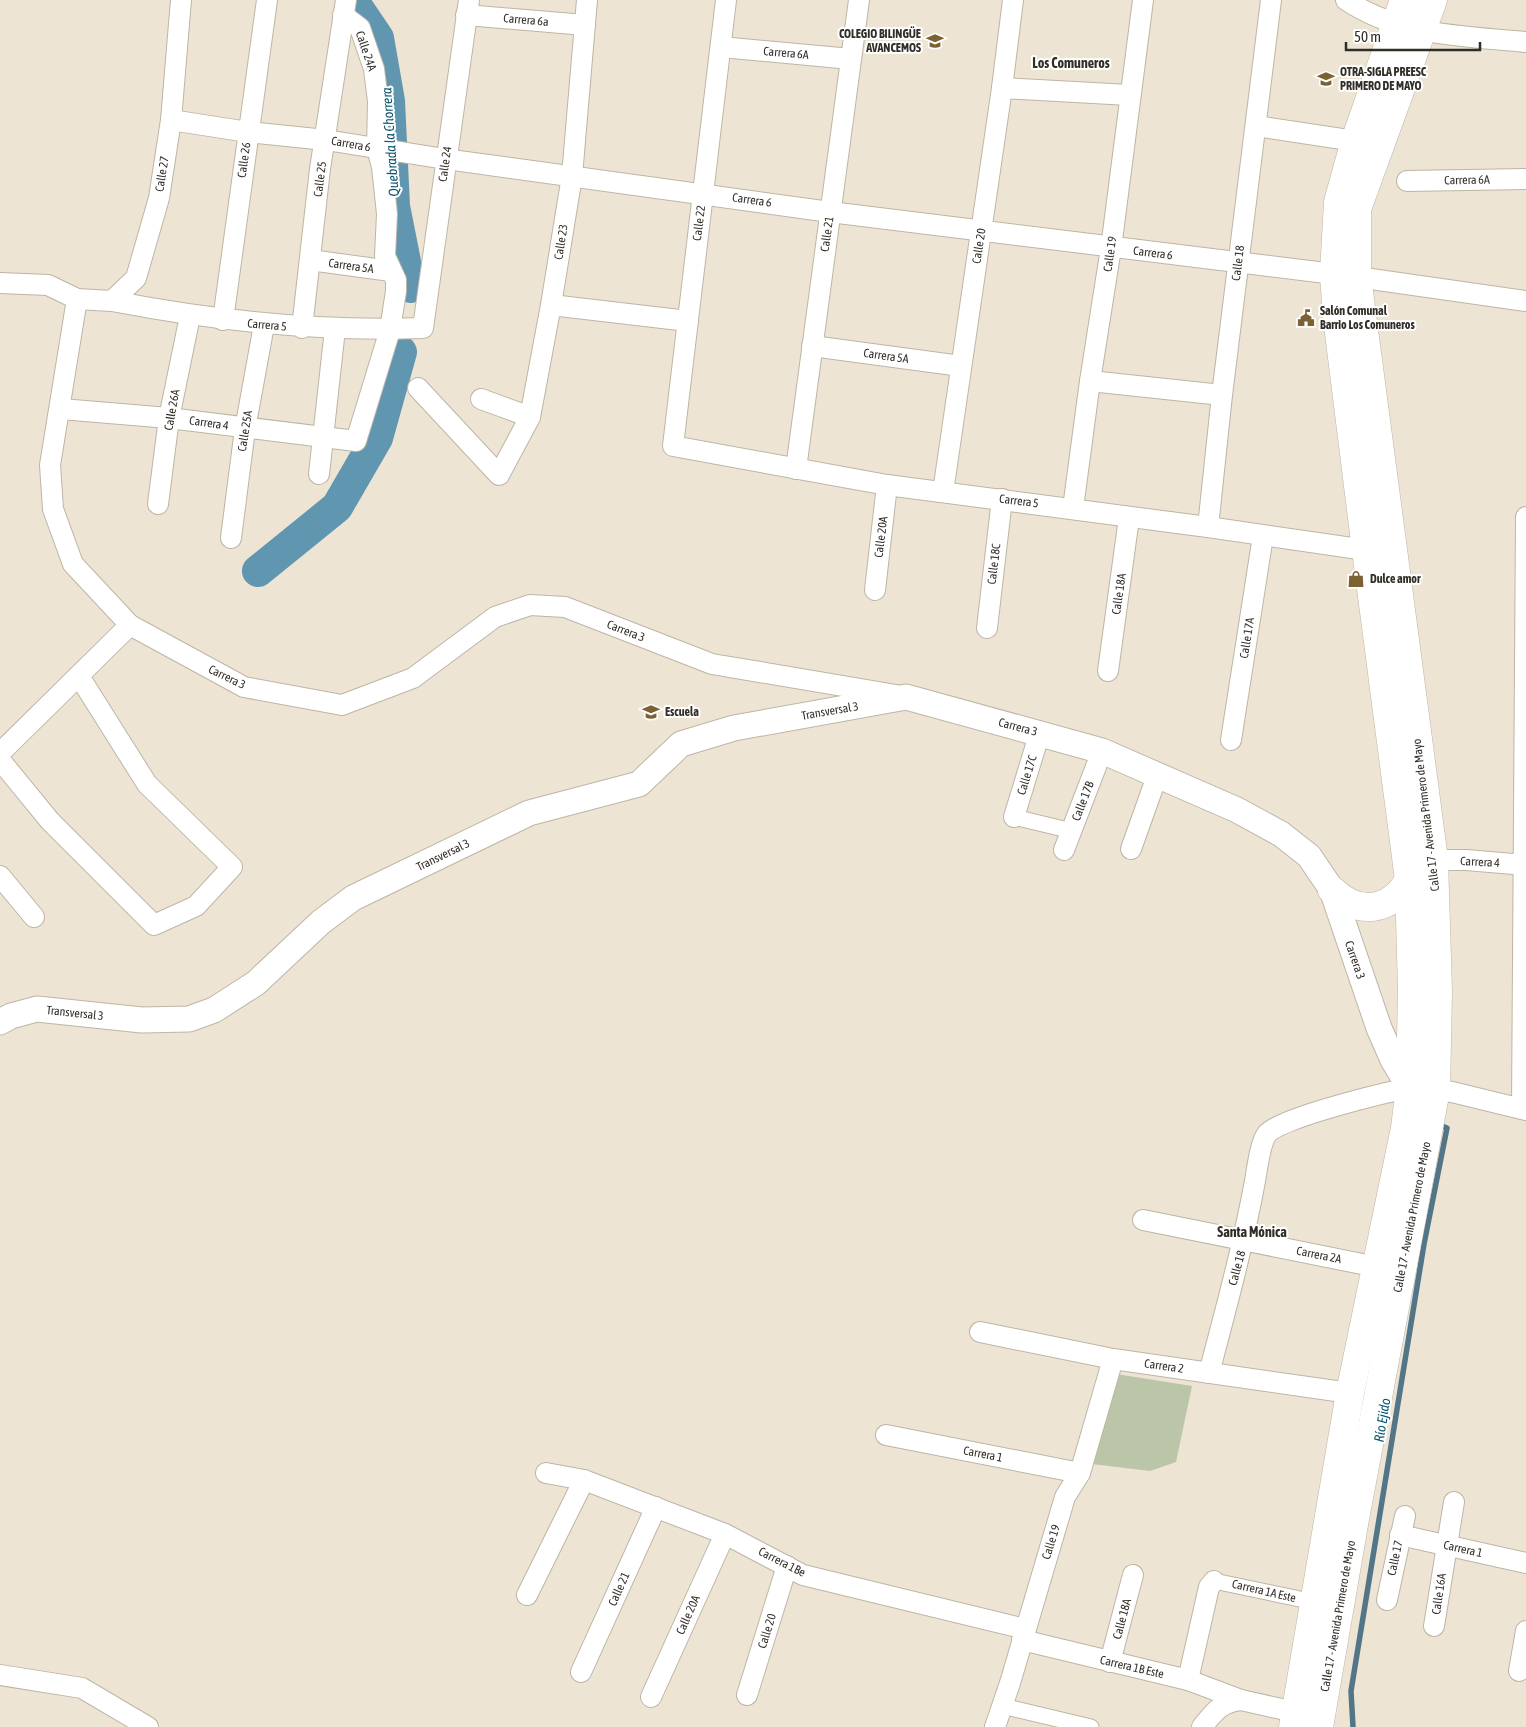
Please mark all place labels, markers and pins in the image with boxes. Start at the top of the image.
place label: COLEGIO BILINGÜE AVANCEMOS [839,26,921,55]
school or university icon: COLEGIO BILINGÜE AVANCEMOS [925,31,945,51]
place label: OTRA-SIGLA PREESC PRIMERO DE MAYO [1340,65,1427,93]
school or university icon: OTRA-SIGLA PREESC PRIMERO DE MAYO [1316,69,1336,89]
place label: Salón Comunal Barrio Los Comuneros [1320,304,1415,332]
public building icon: Salón Comunal Barrio Los Comuneros [1296,308,1316,328]
shop icon: Dulce amor [1346,569,1366,589]
place label: Dulce amor [1370,572,1421,586]
school or university icon: Escuela [641,702,661,722]
place label: Escuela [665,705,699,719]

